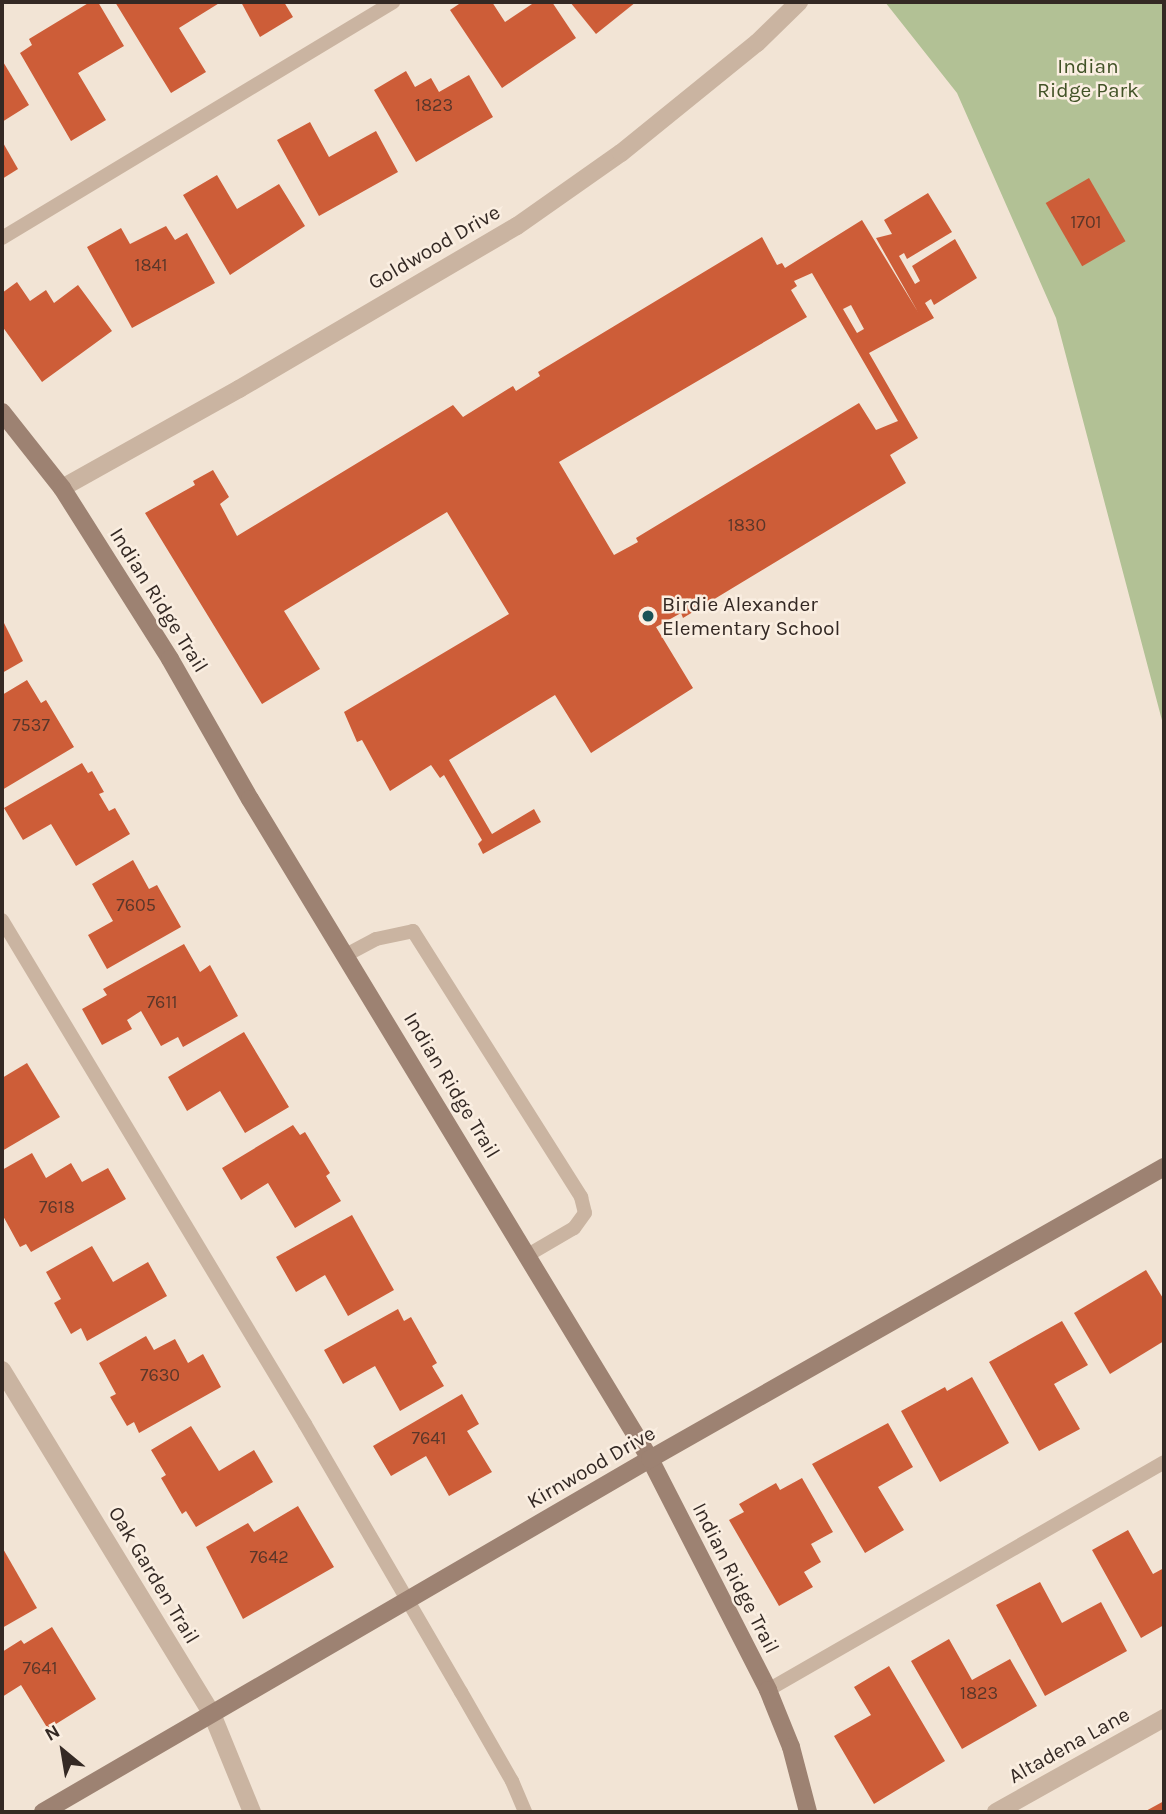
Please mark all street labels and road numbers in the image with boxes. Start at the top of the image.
street label: Goldwood Drive [364,199,504,295]
street label: Indian Ridge Trail [104,523,214,677]
street label: Indian Ridge Trail [398,1007,506,1163]
street label: Kirnwood Drive [522,1420,660,1514]
street label: Indian Ridge Trail [687,1498,785,1658]
street label: Oak Garden Trail [103,1502,205,1648]
street label: Altadena Lane [1004,1701,1134,1789]

